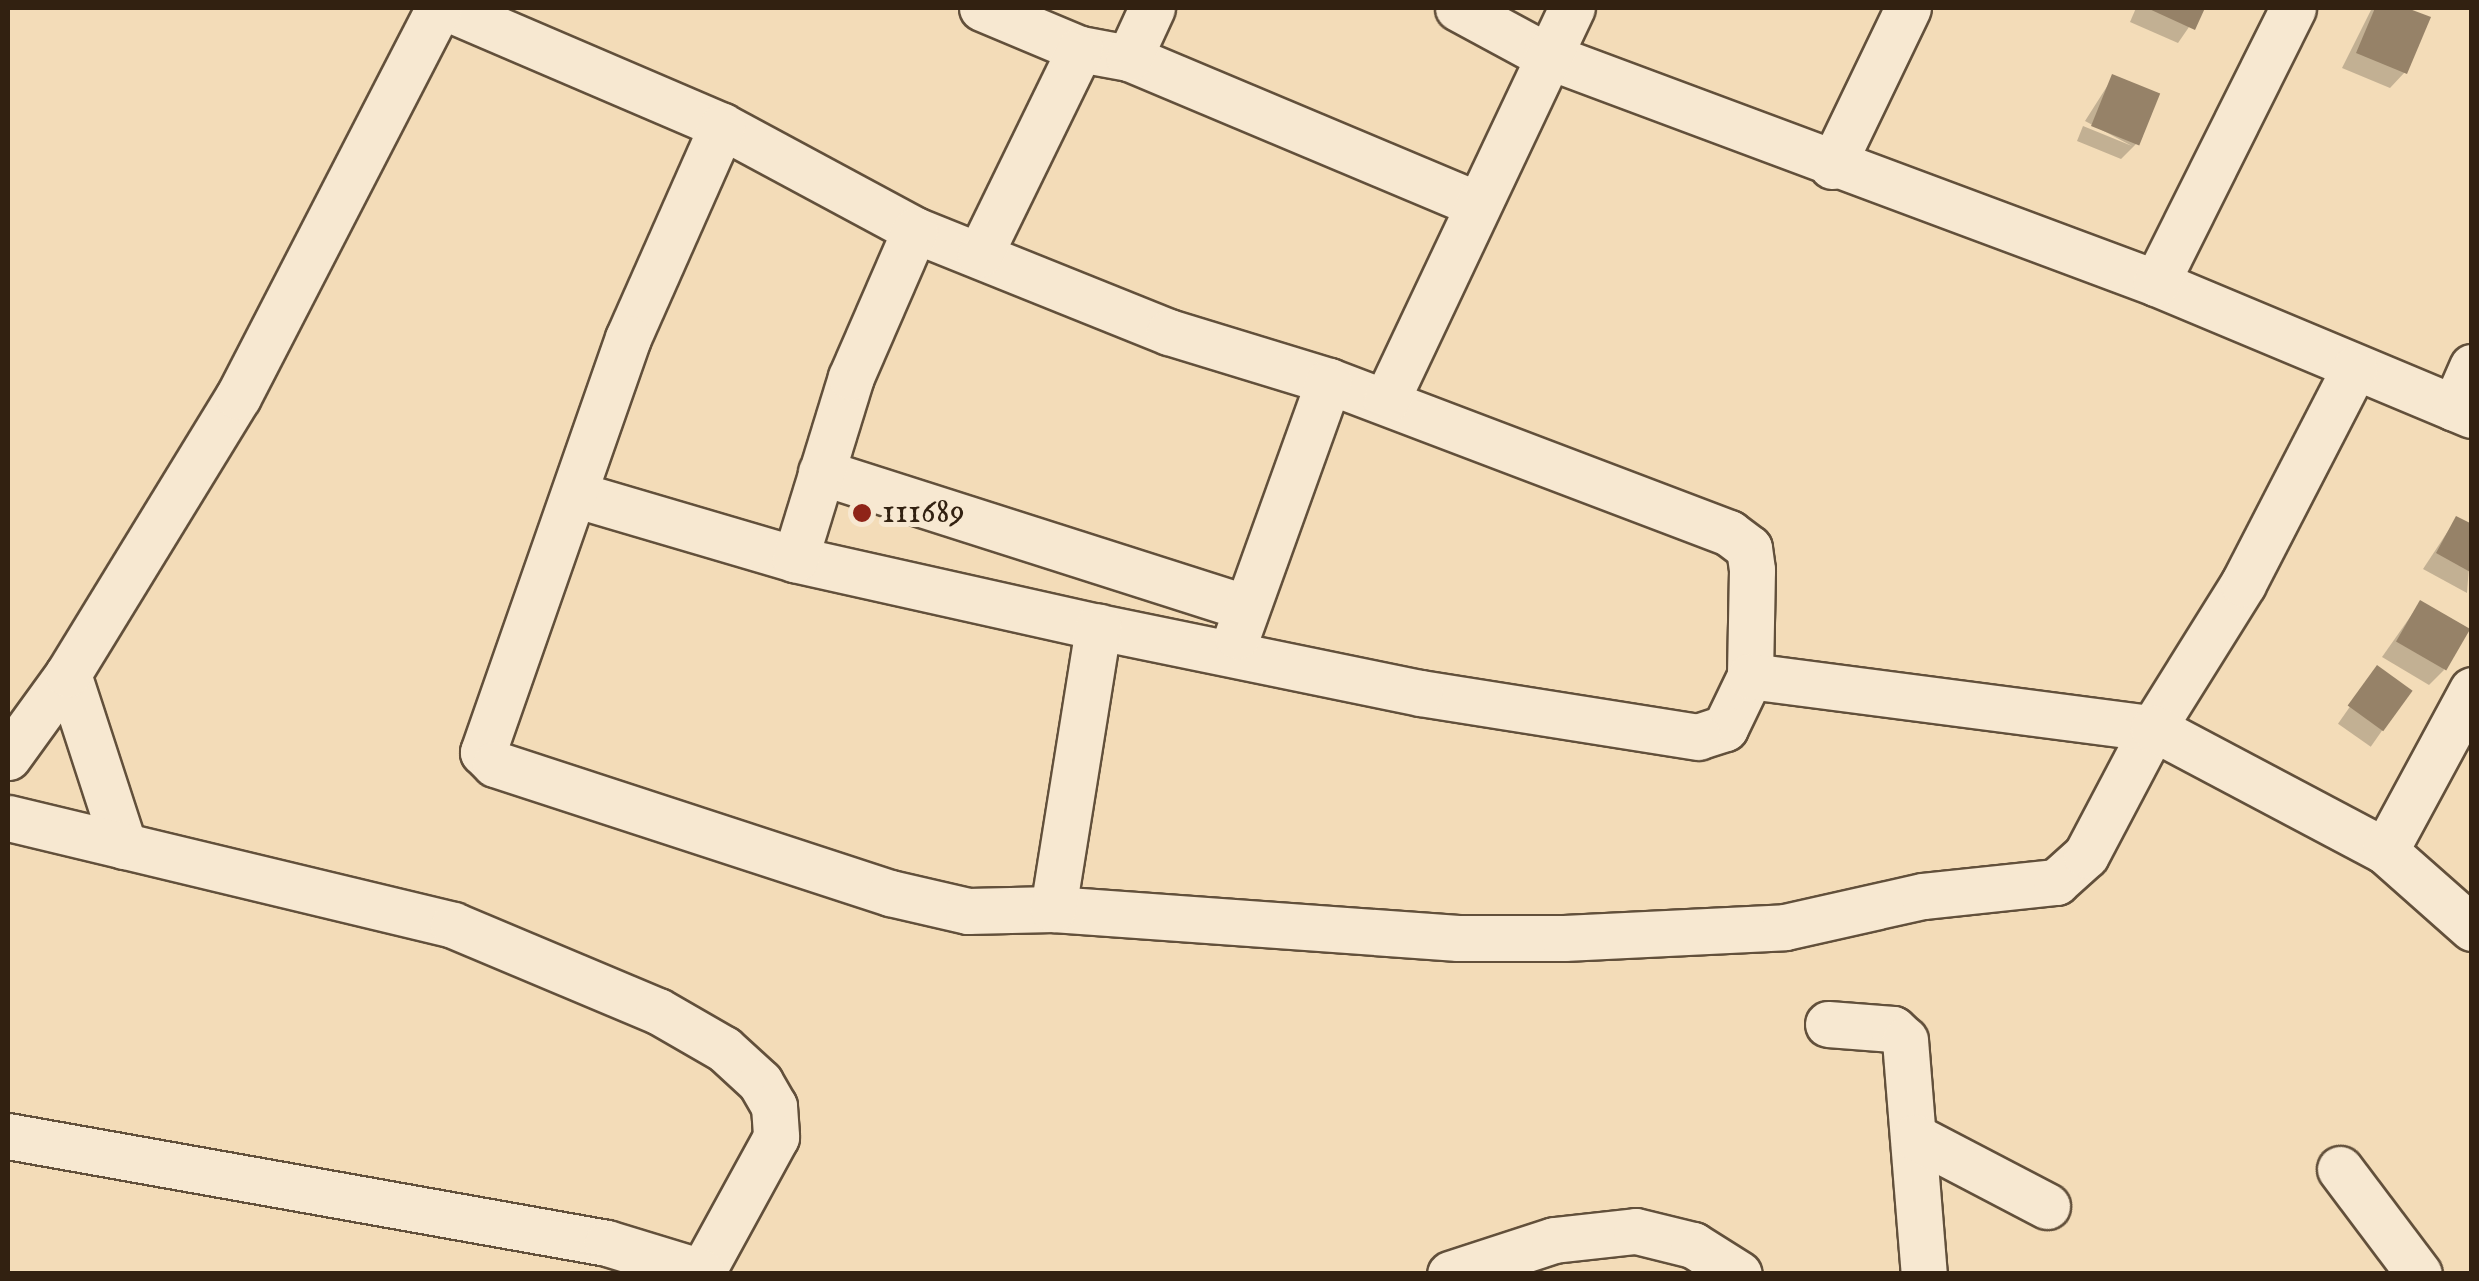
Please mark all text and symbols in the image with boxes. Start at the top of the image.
place label: 111689 [882,492,965,534]
marker: 111689 [851,502,873,524]

